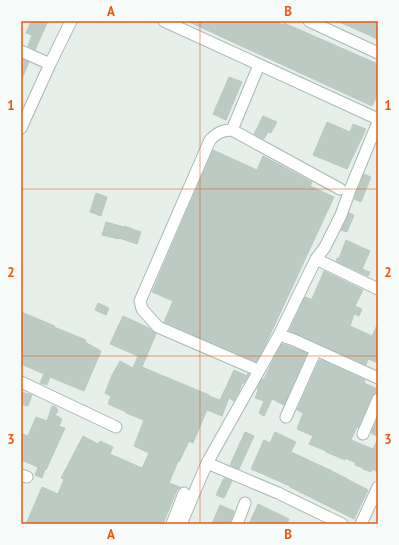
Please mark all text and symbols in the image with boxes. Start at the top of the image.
text: A [107,3,115,20]
text: B [284,3,292,20]
text: 1 [7,97,15,114]
text: 1 [384,97,392,114]
text: 2 [7,264,15,281]
text: 2 [384,264,392,281]
text: 3 [7,431,15,448]
text: 3 [384,431,392,448]
text: A [107,526,115,543]
text: B [284,526,292,543]

